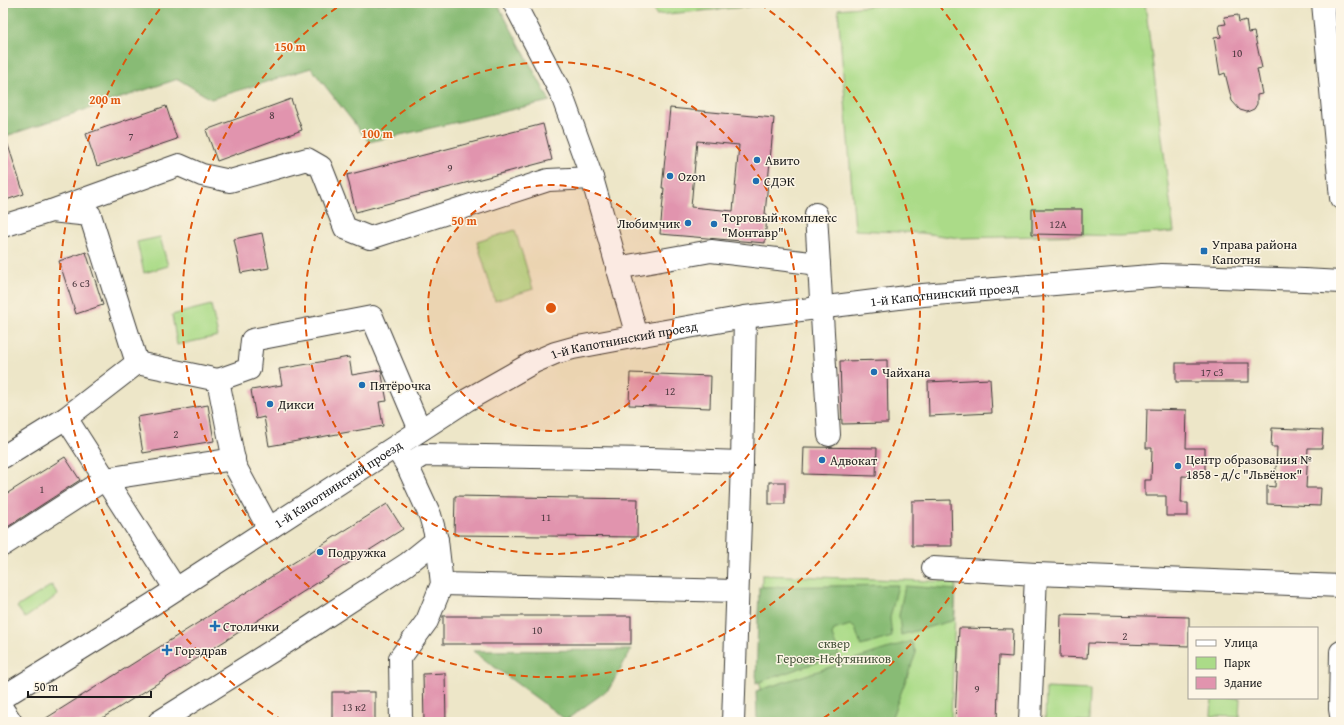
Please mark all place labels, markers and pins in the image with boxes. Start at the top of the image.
place label: Авито [765,151,800,170]
marker: Авито [752,155,762,165]
place label: Ozon [678,167,706,186]
marker: Ozon [665,171,675,181]
place label: СДЭК [764,172,795,191]
marker: СДЭК [751,176,761,186]
place label: Торговый комплекс "Монтавр" [722,208,837,242]
place label: Любимчик [617,214,680,233]
marker: Любимчик [683,218,693,228]
marker: Торговый комплекс "Монтавр" [709,219,719,229]
place label: Управа района Капотня [1212,235,1298,269]
marker: Управа района Капотня [1199,246,1209,256]
centre of rings [544,301,558,315]
place label: Чайхана [882,363,931,382]
marker: Чайхана [869,367,879,377]
place label: Пятёрочка [370,376,432,395]
marker: Пятёрочка [357,380,367,390]
place label: Дикси [277,395,315,414]
marker: Дикси [265,399,275,409]
place label: Центр образования № 1858 - д/с "Львёнок" [1186,450,1312,484]
place label: Адвокат [830,451,878,470]
marker: Адвокат [817,455,827,465]
marker: Центр образования № 1858 - д/с "Львёнок" [1173,461,1183,471]
place label: Подружка [328,543,387,562]
marker: Подружка [315,547,325,557]
place label: Столички [223,617,280,636]
marker: Столички [210,621,220,631]
place label: Горздрав [175,641,227,660]
marker: Горздрав [162,645,172,655]

